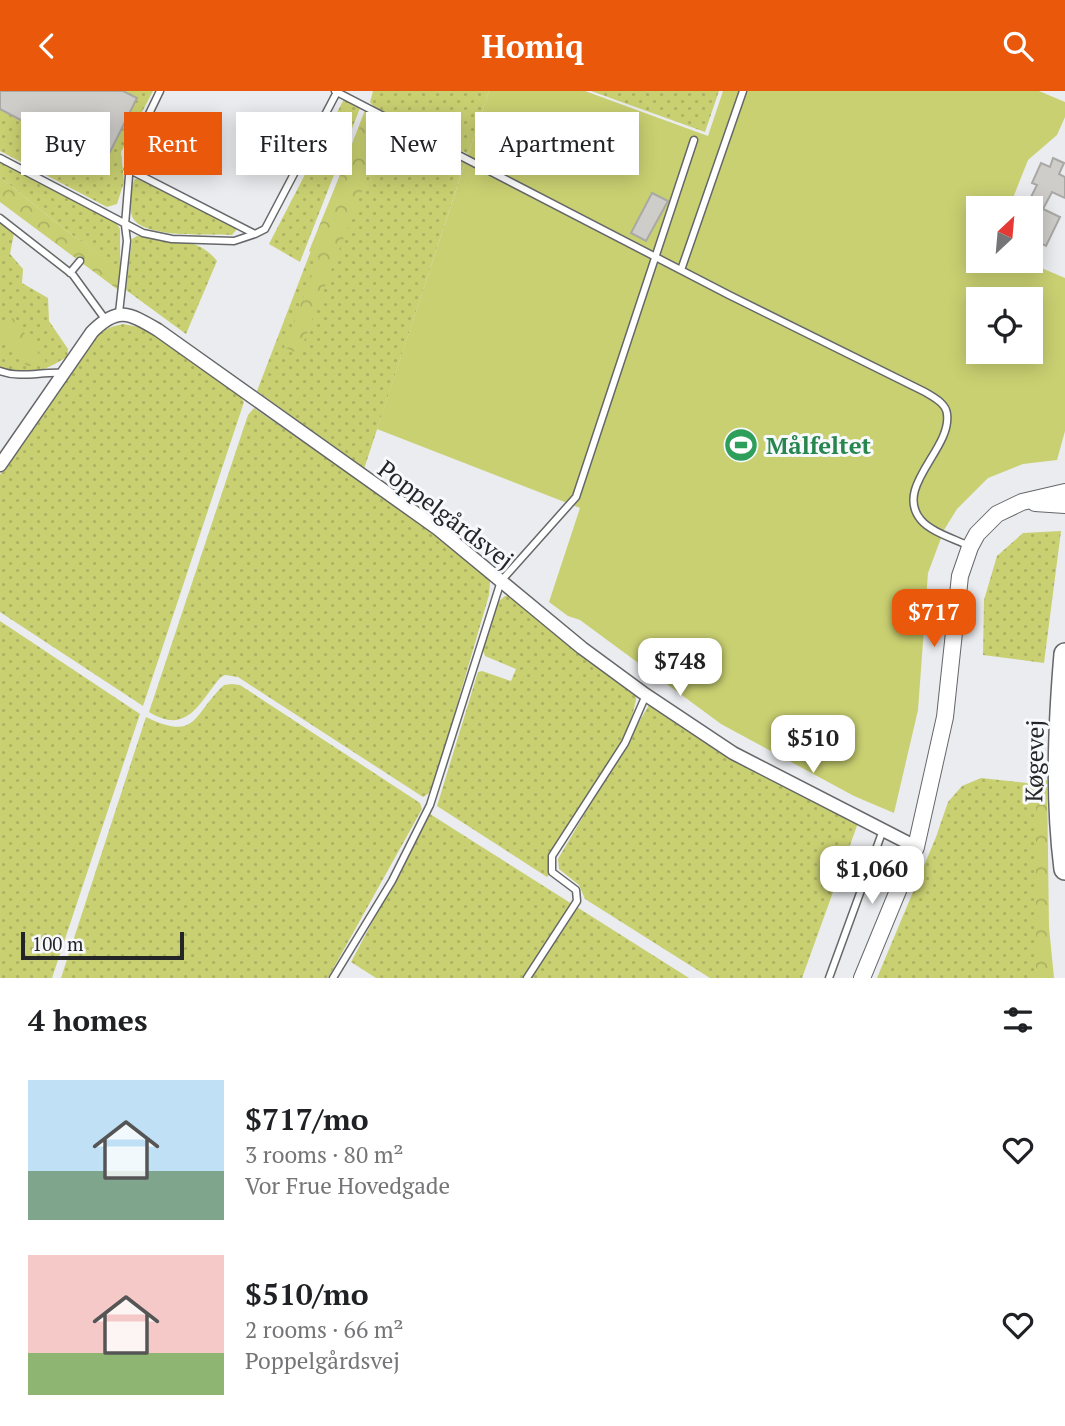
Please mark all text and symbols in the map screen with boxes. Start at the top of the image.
text: Homiq [481,25,584,67]
icon: back [28,27,66,65]
icon: search [999,27,1037,65]
chip: Buy [21,112,110,175]
chip: Rent [124,112,222,175]
chip: Filters [236,112,352,175]
chip: New [366,112,461,175]
chip: Apartment [475,112,639,175]
north arrow [966,196,1043,273]
map controls [966,196,1043,364]
button: locate [966,287,1043,364]
sports icon: Målfeltet [722,426,760,464]
place label: Målfeltet [766,429,872,461]
street label: Poppelgårdsvej [372,453,520,575]
pin: $717 [893,589,975,649]
text: $717 [908,596,960,627]
pin: $748 [639,639,721,698]
text: $748 [654,645,706,676]
pin: $510 [772,715,854,775]
street label: Køgevej [1017,719,1051,803]
text: $510 [787,722,839,753]
pin: $1,060 [815,847,929,906]
text: $1,060 [836,853,908,884]
scale bar [21,929,184,961]
text: 100 m [32,931,83,956]
text: 4 homes [28,1000,147,1040]
icon: filters [999,1001,1037,1039]
text: $717/mo [245,1099,369,1139]
icon: home [84,1108,168,1192]
icon: heart [999,1131,1037,1169]
text: 3 rooms · 80 m² [245,1139,404,1170]
text: Vor Frue Hovedgade [245,1170,450,1201]
text: $510/mo [245,1274,369,1314]
icon: home [84,1283,168,1367]
icon: heart [999,1306,1037,1344]
text: 2 rooms · 66 m² [245,1314,404,1345]
text: Poppelgårdsvej [245,1345,400,1376]

